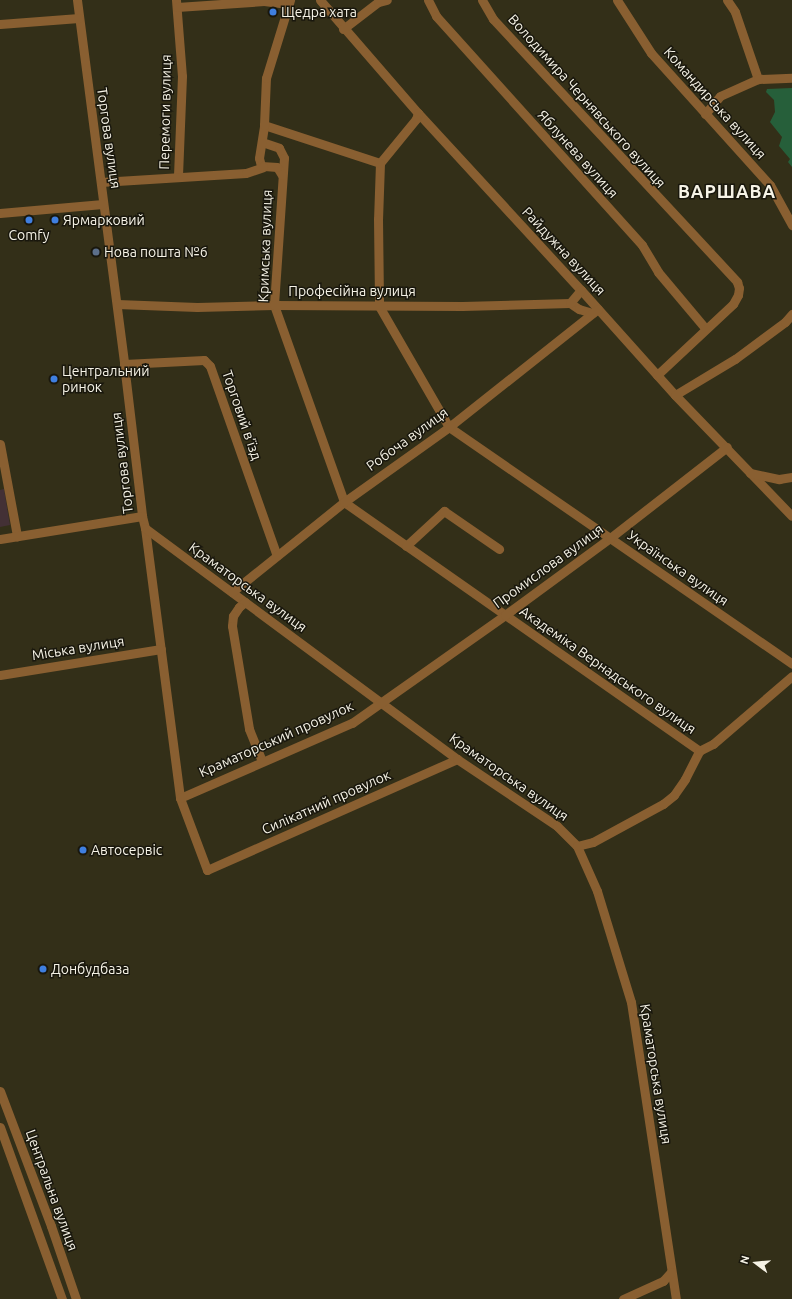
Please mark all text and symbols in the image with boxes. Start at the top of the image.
place label: Щедра хата [281,4,357,20]
marker: Щедра хата [268,7,278,17]
street label: Володимира Чернявського вулиця [505,11,669,191]
street label: Командирська вулиця [660,44,770,162]
street label: Перемоги вулиця [156,54,174,170]
street label: Торгова вулиця [94,86,124,190]
street label: Яблунева вулиця [534,107,622,201]
district label: ВАРШАВА [678,180,776,202]
street label: Кримська вулиця [255,189,275,303]
street label: Райдужна вулиця [519,203,609,299]
place label: Ярмарковий [63,212,145,228]
marker: Comfy [24,215,34,225]
marker: Ярмарковий [50,215,60,225]
place label: Comfy [8,227,50,243]
place label: Нова пошта №6 [104,244,208,260]
marker: Нова пошта №6 [91,247,101,257]
street label: Професійна вулиця [288,283,416,299]
place label: Центральний ринок [62,363,150,396]
street label: Торговий в’їзд [219,368,265,462]
marker: Центральний ринок [49,374,59,384]
street label: Робоча вулиця [363,404,451,474]
street label: Торгова вулиця [107,411,137,515]
street label: Промислова вулиця [490,520,606,612]
street label: Українська вулиця [624,527,732,609]
street label: Краматорська вулиця [186,539,310,635]
street label: Академіка Вернадського вулиця [517,603,699,737]
street label: Міська вулиця [31,632,125,664]
street label: Краматорський провулок [196,697,356,781]
street label: Краматорська вулиця [446,730,572,824]
street label: Силікатний провулок [259,766,393,838]
place label: Автосервіс [91,842,162,858]
marker: Автосервіс [78,845,88,855]
place label: Донбудбаза [51,961,129,977]
marker: Донбудбаза [38,964,48,974]
street label: Краматорська вулиця [637,1003,675,1145]
street label: Центральна вулиця [22,1127,82,1253]
north arrow [736,1243,776,1283]
text: N [738,1254,751,1265]

